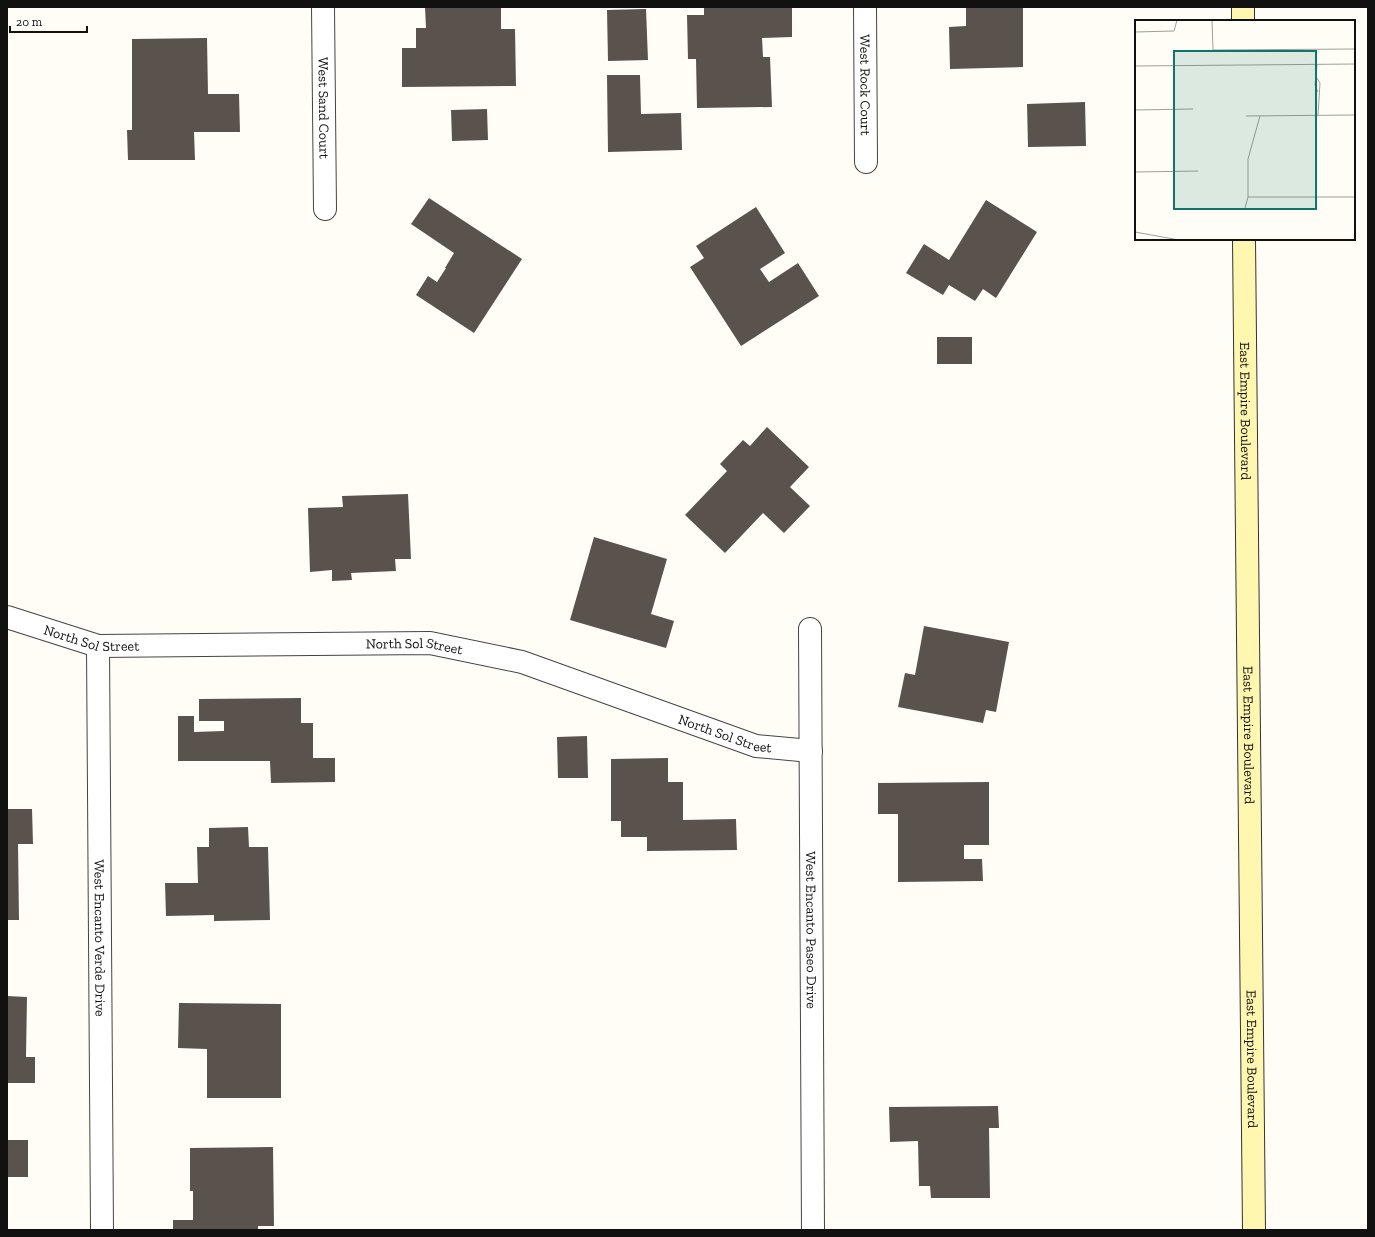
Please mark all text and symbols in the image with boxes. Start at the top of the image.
scale bar [10,8,87,34]
text: 20 m [16,15,43,29]
inset map [1135,20,1355,240]
street label: West Rock Court [857,34,874,137]
street label: West Sand Court [315,57,333,160]
street label: East Empire Boulevard [1237,342,1255,480]
street label: North Sol Street [42,621,140,655]
street label: North Sol Street [366,634,465,658]
street label: East Empire Boulevard [1240,666,1258,804]
street label: North Sol Street [676,710,773,756]
street label: West Encanto Paseo Drive [803,851,820,1009]
street label: West Encanto Verde Drive [91,859,109,1017]
street label: East Empire Boulevard [1243,990,1261,1128]

